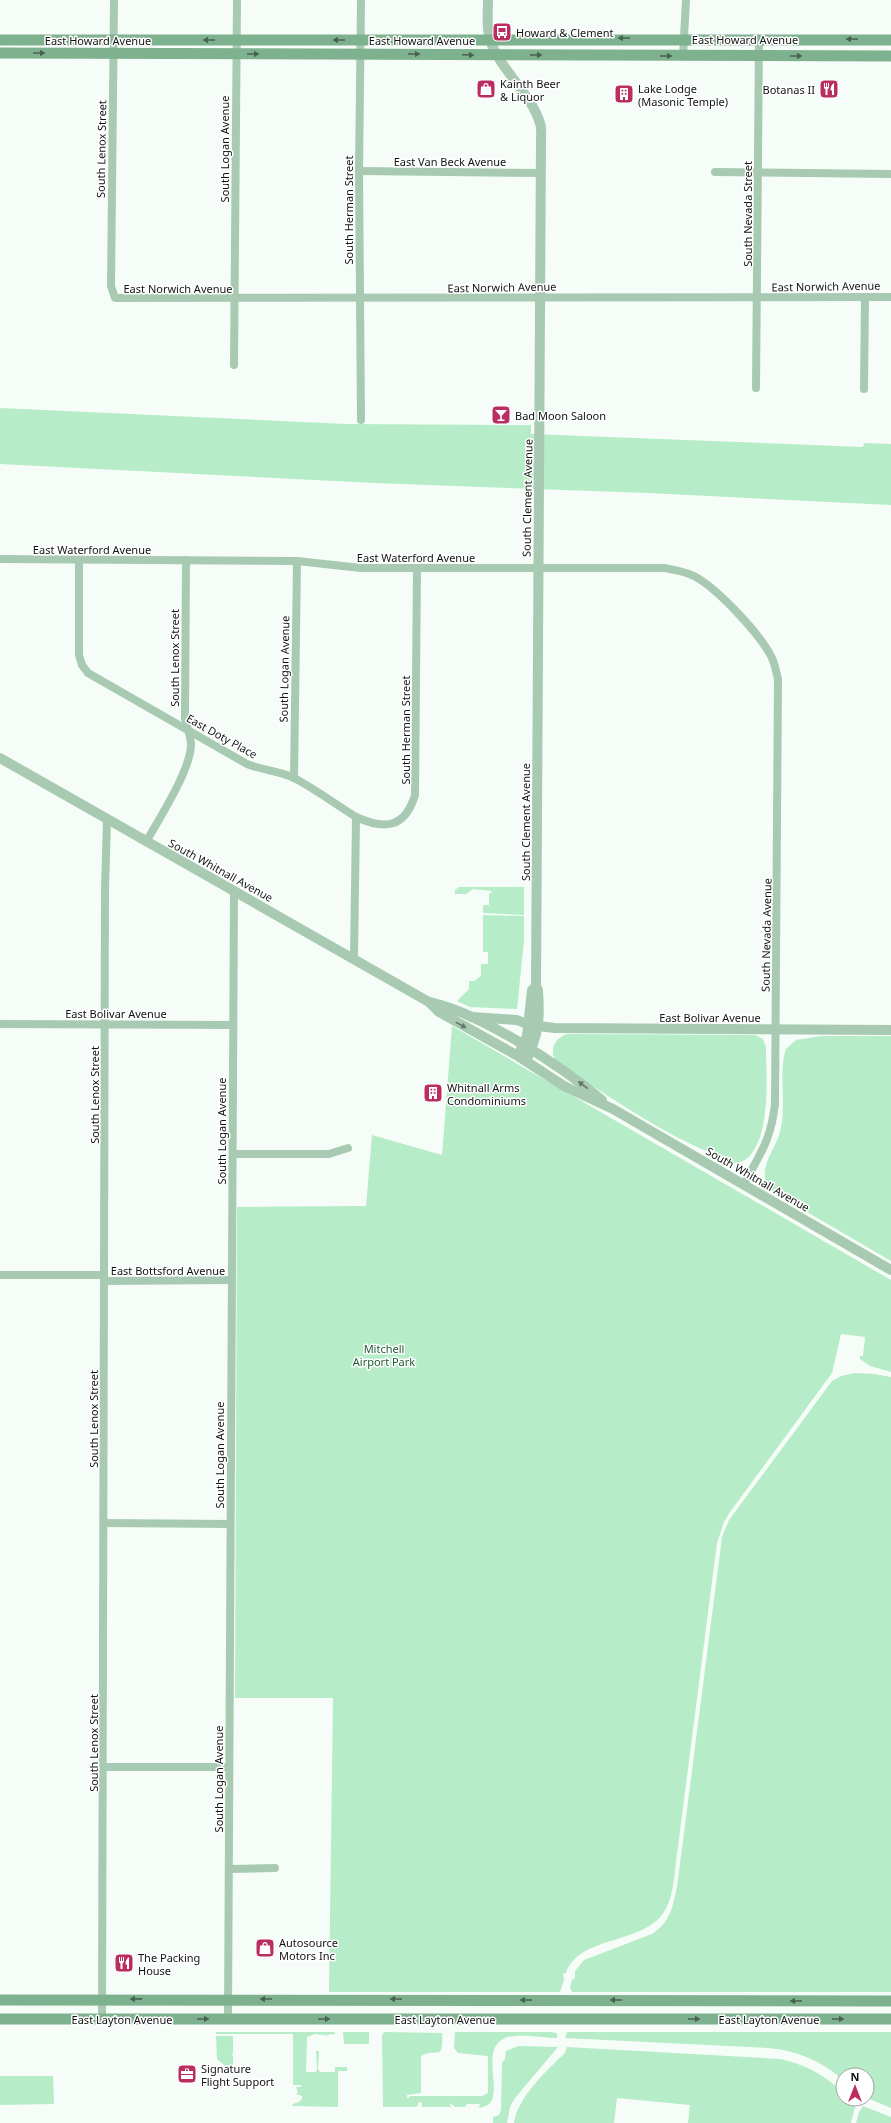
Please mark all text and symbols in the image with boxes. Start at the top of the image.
bus stop icon: Howard & Clement [491,21,513,43]
place label: Howard & Clement [516,25,614,40]
street label: East Howard Avenue [692,32,798,47]
street label: East Howard Avenue [45,33,151,48]
street label: East Howard Avenue [369,33,475,48]
one-way arrow [617,35,630,41]
one-way arrow [846,36,858,43]
one-way arrow [202,37,215,43]
one-way arrow [332,37,345,43]
one-way arrow [33,50,46,56]
one-way arrow [247,51,260,57]
one-way arrow [408,51,421,57]
one-way arrow [462,51,474,58]
one-way arrow [530,52,543,58]
one-way arrow [660,53,673,59]
one-way arrow [790,53,803,59]
place label: Kainth Beer & Liquor [500,76,561,104]
shop icon: Kainth Beer & Liquor [475,78,497,100]
restaurant icon: Botanas II [818,78,840,100]
place label: Lake Lodge (Masonic Temple) [638,81,728,109]
place label: Botanas II [762,82,815,97]
building icon: Lake Lodge (Masonic Temple) [613,83,635,105]
street label: South Logan Avenue [217,96,232,202]
street label: South Lenox Street [93,100,109,198]
street label: East Van Beck Avenue [394,154,506,169]
street label: South Herman Street [341,156,356,264]
street label: South Nevada Street [740,161,755,267]
street label: East Norwich Avenue [771,278,881,294]
street label: East Norwich Avenue [447,279,557,295]
street label: East Norwich Avenue [124,281,233,296]
bar icon: Bad Moon Saloon [490,404,512,426]
place label: Bad Moon Saloon [515,408,606,423]
street label: South Clement Avenue [518,439,536,557]
street label: East Waterford Avenue [33,542,151,557]
street label: East Waterford Avenue [357,550,475,565]
street label: South Lenox Street [167,609,182,707]
street label: South Logan Avenue [276,615,292,723]
street label: South Herman Street [398,676,413,784]
street label: East Doty Place [184,710,260,762]
street label: South Clement Avenue [518,763,533,881]
street label: South Whitnall Avenue [166,835,276,905]
street label: South Nevada Avenue [758,878,774,992]
street label: East Bolivar Avenue [65,1006,167,1021]
street label: East Bolivar Avenue [659,1010,761,1025]
one-way arrow [455,1021,467,1028]
street label: South Lenox Street [87,1046,102,1144]
street label: South Logan Avenue [214,1078,229,1184]
place label: Whitnall Arms Condominiums [447,1080,526,1108]
one-way arrow [578,1080,589,1089]
building icon: Whitnall Arms Condominiums [422,1082,444,1104]
street label: South Whitnall Avenue [704,1143,812,1215]
street label: East Bottsford Avenue [111,1263,225,1278]
park label: Mitchell Airport Park [353,1341,415,1369]
street label: South Lenox Street [86,1370,101,1468]
street label: South Logan Avenue [212,1402,227,1508]
street label: South Lenox Street [86,1694,101,1792]
street label: South Logan Avenue [211,1726,226,1832]
place label: Autosource Motors Inc [279,1935,338,1963]
shop icon: Autosource Motors Inc [254,1937,276,1959]
place label: The Packing House [138,1950,200,1978]
restaurant icon: The Packing House [113,1952,135,1974]
one-way arrow [129,1996,142,2002]
one-way arrow [259,1996,272,2002]
one-way arrow [389,1996,402,2002]
one-way arrow [519,1997,532,2003]
one-way arrow [609,1997,622,2003]
one-way arrow [789,1998,802,2004]
street label: East Layton Avenue [72,2012,172,2027]
street label: East Layton Avenue [395,2012,495,2027]
street label: East Layton Avenue [719,2012,819,2027]
one-way arrow [197,2016,210,2022]
one-way arrow [318,2016,331,2022]
one-way arrow [688,2016,701,2022]
one-way arrow [832,2016,845,2022]
place label: Signature Flight Support [201,2061,274,2089]
office icon: Signature Flight Support [176,2063,198,2085]
north arrow [835,2067,875,2107]
text: N [851,2069,859,2084]

